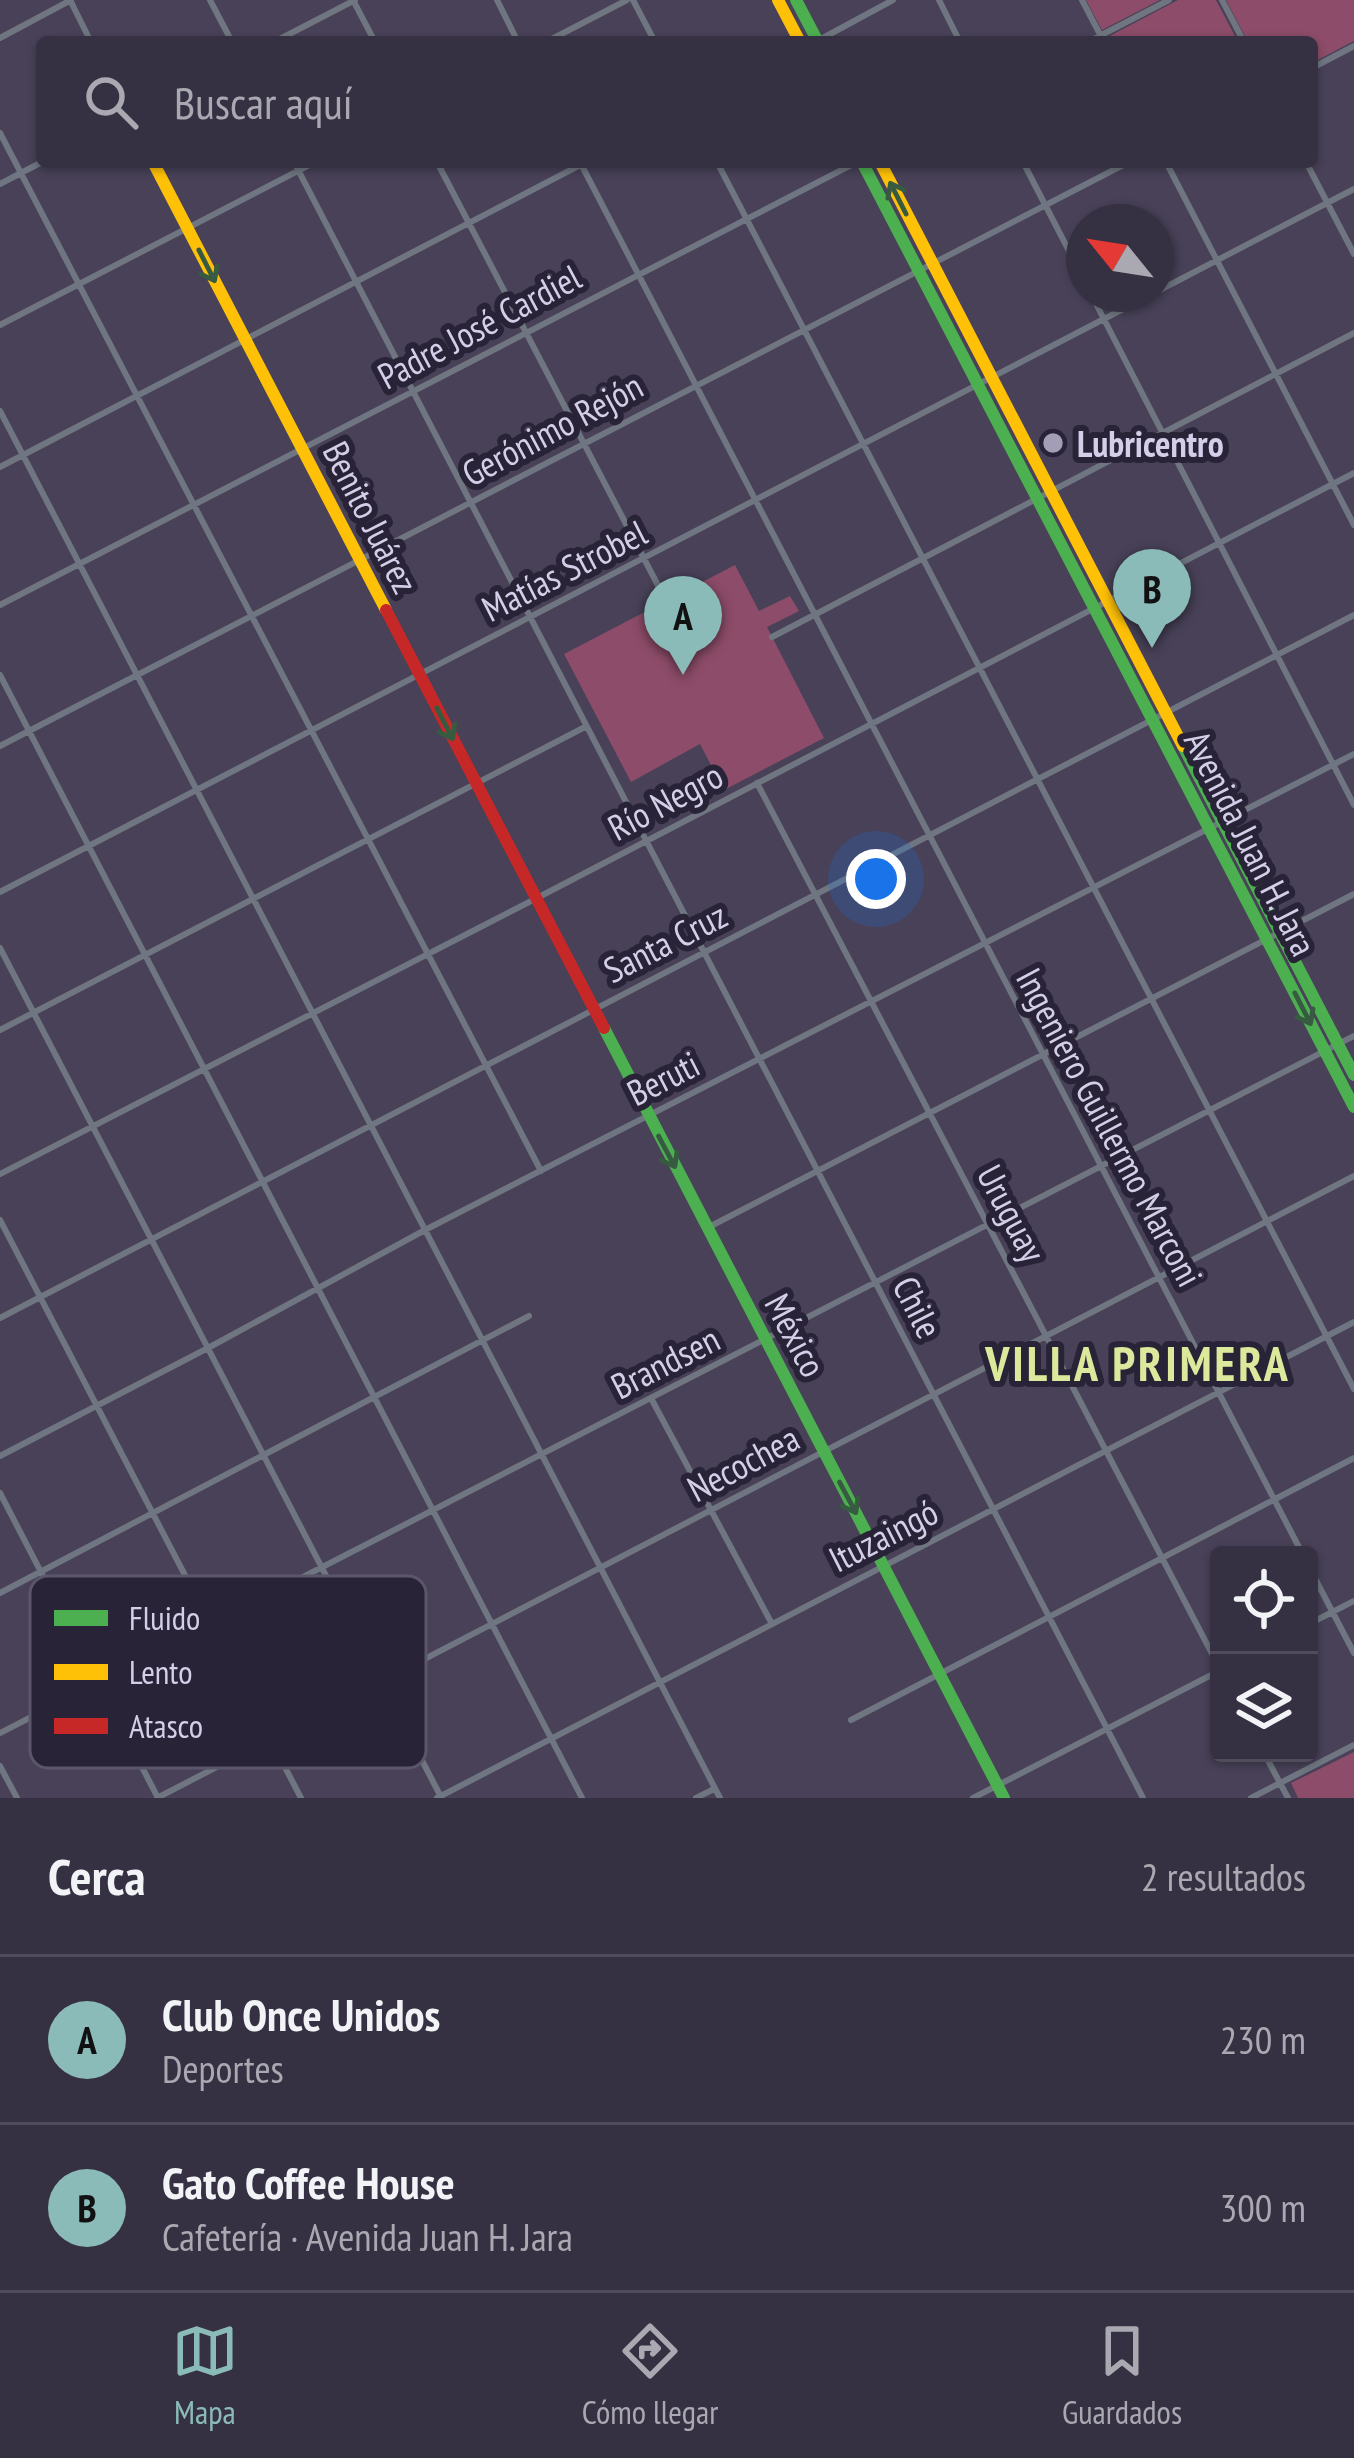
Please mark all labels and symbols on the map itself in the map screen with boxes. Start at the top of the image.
one-way arrow [886,181,909,217]
north arrow [1066,204,1174,312]
one-way arrow [197,248,220,283]
street label: Padre José Cardiel [369,253,589,399]
street label: Gerónimo Rejón [454,362,650,496]
place label: Lubricentro [1077,420,1224,467]
marker: Lubricentro [1040,430,1066,456]
street label: Benito Juárez [313,433,429,601]
street label: Matías Strobel [474,508,655,632]
pin: B [1113,549,1191,648]
pin: A [644,576,722,675]
one-way arrow [434,706,457,741]
street label: Avenida Juan H. Jara [1174,723,1328,963]
street label: Río Negro [600,751,730,851]
your location [846,849,906,909]
street label: Santa Cruz [596,891,734,993]
street label: Ingeniero Guillermo Marconi [1006,960,1214,1294]
one-way arrow [1292,991,1315,1026]
street label: Beruti [619,1040,707,1116]
one-way arrow [656,1134,679,1169]
street label: Uruguay [967,1156,1057,1270]
street label: Chile [883,1268,953,1346]
street label: México [755,1285,837,1385]
street label: Brandsen [603,1315,727,1409]
district label: VILLA PRIMERA [984,1332,1291,1394]
street label: Necochea [679,1414,807,1512]
one-way arrow [837,1479,860,1515]
street label: Ituzaingó [821,1488,945,1582]
legend [30,1576,426,1768]
text: Fluido [129,1596,200,1639]
text: Lento [129,1650,192,1693]
text: Atasco [129,1704,203,1747]

